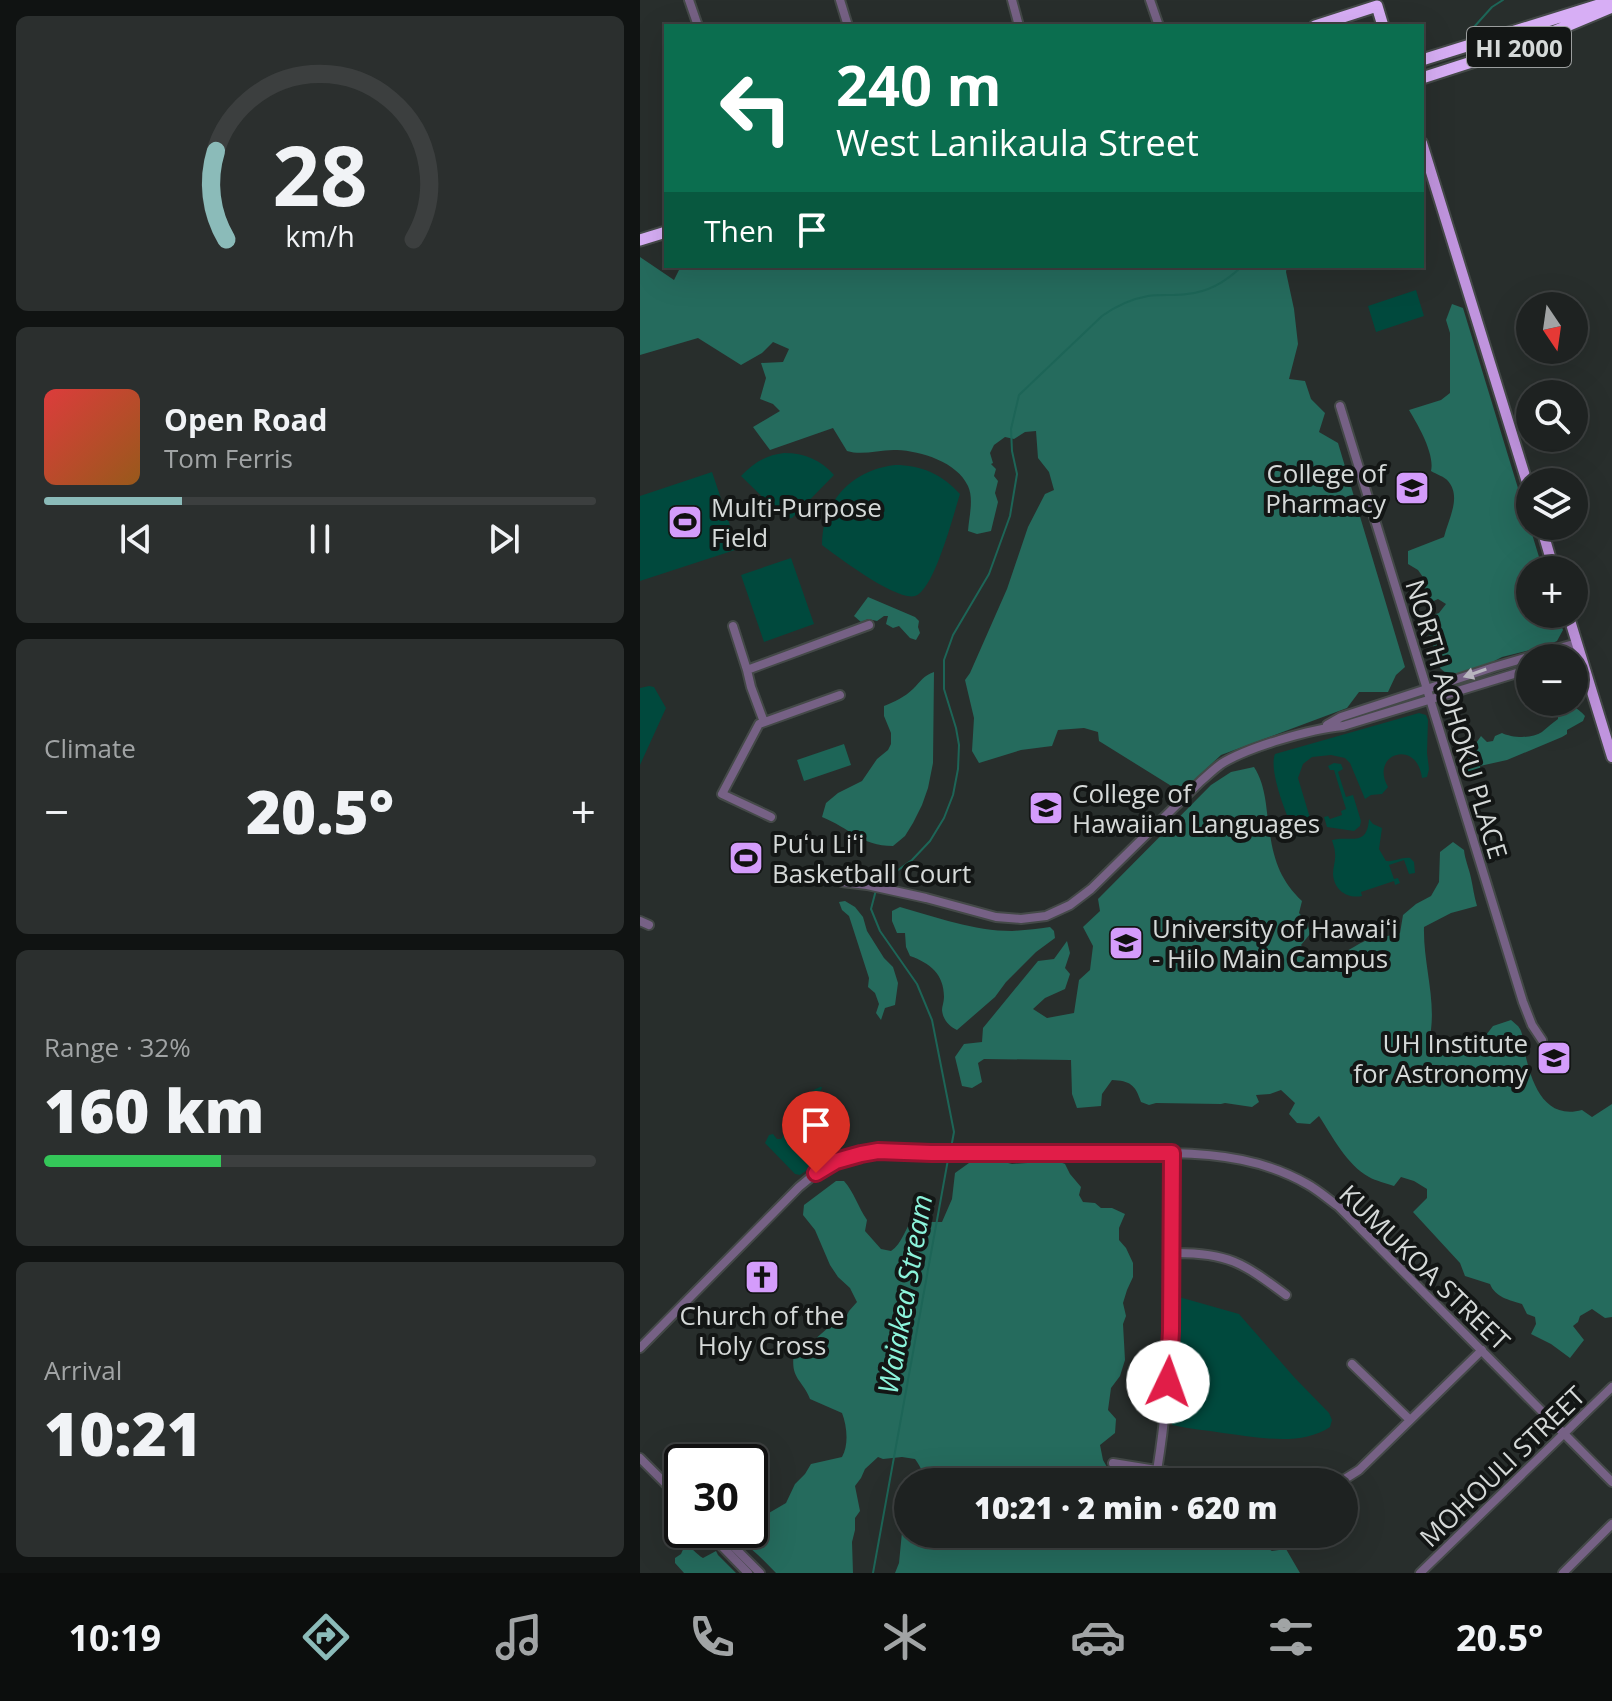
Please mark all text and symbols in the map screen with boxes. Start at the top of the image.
road number: HI 2000 [1467,27,1571,67]
text: 240 m [836,46,1002,122]
icon: left [704,56,808,160]
text: 28 [272,116,368,229]
text: West Lanikaula Street [836,118,1199,167]
icon: arrive [790,208,834,252]
text: Then [704,210,774,251]
text: km/h [285,216,355,255]
north arrow [1516,292,1588,364]
map controls [1516,292,1588,716]
button: search [1516,380,1588,452]
text: Open Road [164,399,328,440]
text: Tom Ferris [164,440,293,476]
place label: College of Pharmacy [1265,455,1387,521]
button: layers [1516,468,1588,540]
school or university icon: College of Pharmacy [1393,469,1431,507]
place label: Multi-Purpose Field [711,489,882,555]
sports icon: Multi-Purpose Field [666,503,704,541]
icon: previous [114,517,158,561]
icon: pause [298,517,342,561]
icon: next [482,517,526,561]
button: + [1516,556,1588,628]
street label: NORTH AOHOKU PLACE [1397,575,1517,863]
button: − [1516,644,1588,716]
one-way arrow [1463,668,1487,680]
text: Climate [44,730,136,766]
text: 20.5° [246,770,394,852]
place label: College of Hawaiian Languages [1072,775,1320,841]
text: − [44,781,69,841]
text: + [571,781,596,841]
school or university icon: College of Hawaiian Languages [1027,789,1065,827]
place label: Puʻu Liʻi Basketball Court [772,825,971,891]
sports icon: Puʻu Liʻi Basketball Court [727,839,765,877]
place label: University of Hawaiʻi - Hilo Main Campus [1152,910,1398,976]
school or university icon: University of Hawaiʻi - Hilo Main Campus [1107,924,1145,962]
place label: UH Institute for Astronomy [1353,1025,1529,1091]
text: Range · 32% [44,1029,191,1065]
school or university icon: UH Institute for Astronomy [1535,1039,1573,1077]
text: 160 km [44,1069,265,1151]
pin [782,1091,850,1173]
icon: arrive [794,1103,838,1147]
street label: KUMUKOA STREET [1332,1176,1519,1358]
water label: Waiakea Stream [868,1191,940,1397]
church icon: Church of the Holy Cross [743,1258,781,1296]
place label: Church of the Holy Cross [679,1297,845,1363]
position arrow [1126,1340,1210,1424]
text: Arrival [44,1352,122,1388]
street label: MOHOULI STREET [1411,1377,1593,1554]
text: 10:21 [44,1392,202,1474]
speed limit sign: 30 [664,1444,768,1548]
text: 10:21 · 2 min · 620 m [974,1487,1278,1528]
icon: directions [298,1609,354,1665]
icon: music [491,1609,547,1665]
icon: phone [684,1609,740,1665]
icon: climate [877,1609,933,1665]
icon: car [1070,1609,1126,1665]
icon: filters [1263,1609,1319,1665]
text: 10:19 [68,1613,161,1662]
text: 20.5° [1456,1613,1543,1662]

